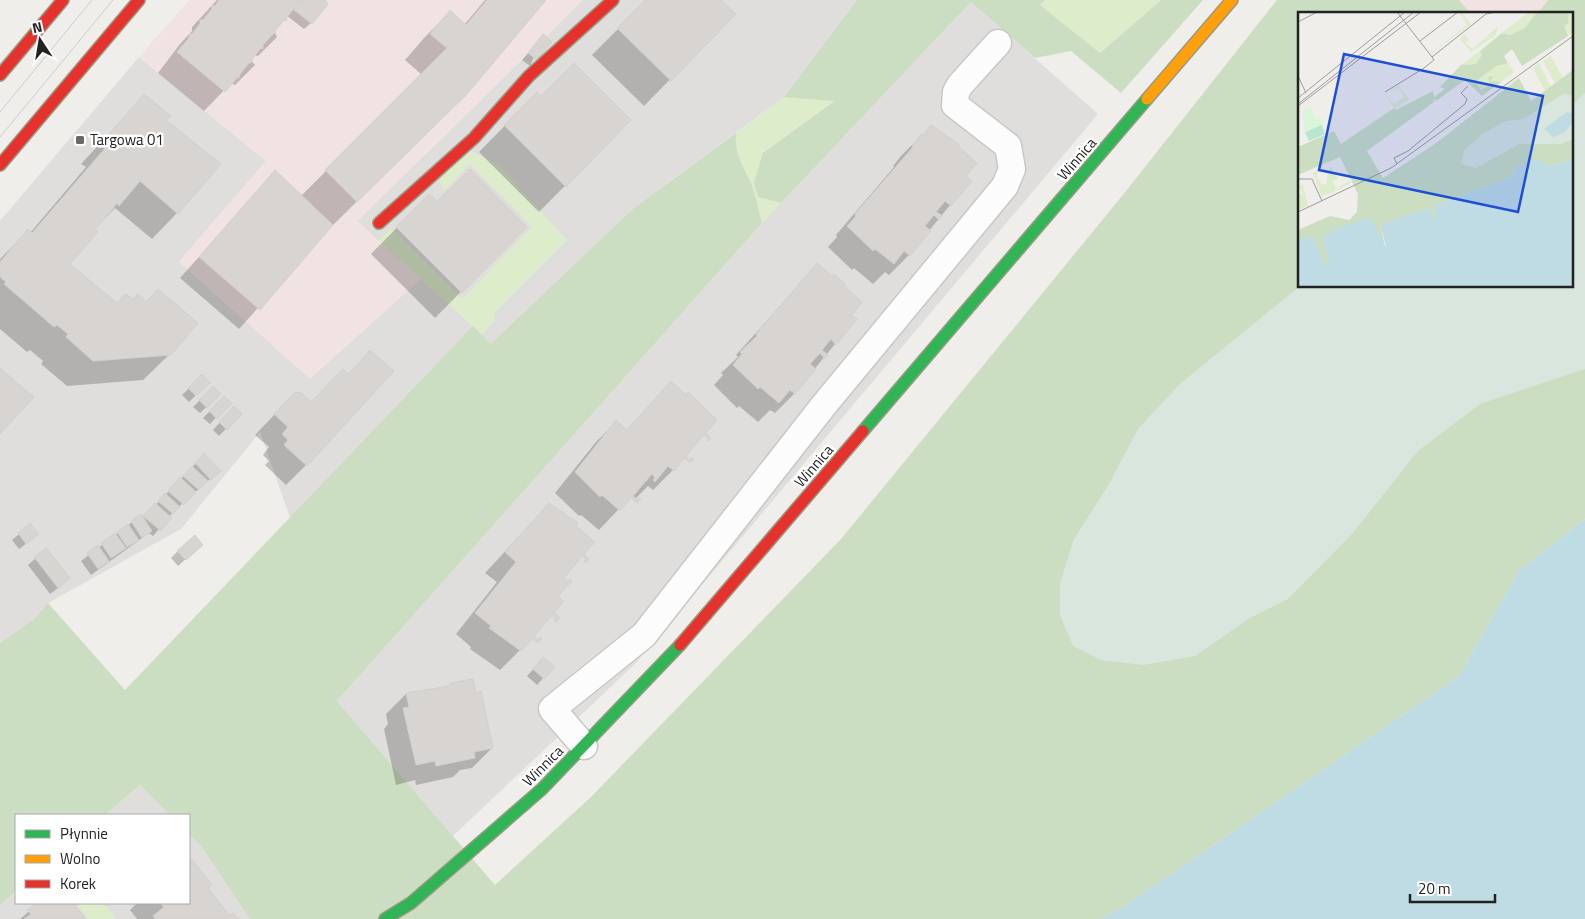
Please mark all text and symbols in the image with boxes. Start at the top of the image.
inset map [1298,12,1572,288]
north arrow [15,15,65,65]
text: N [30,16,44,38]
place label: Targowa 01 [90,128,164,151]
street label: Winnica [1052,132,1102,185]
marker: Targowa 01 [74,134,86,146]
street label: Winnica [789,439,839,492]
street label: Winnica [517,739,569,791]
legend [15,814,190,904]
text: Płynnie [60,822,108,845]
text: Wolno [60,847,100,870]
text: Korek [60,872,96,895]
scale bar [1410,872,1495,904]
text: 20 m [1418,877,1451,900]

